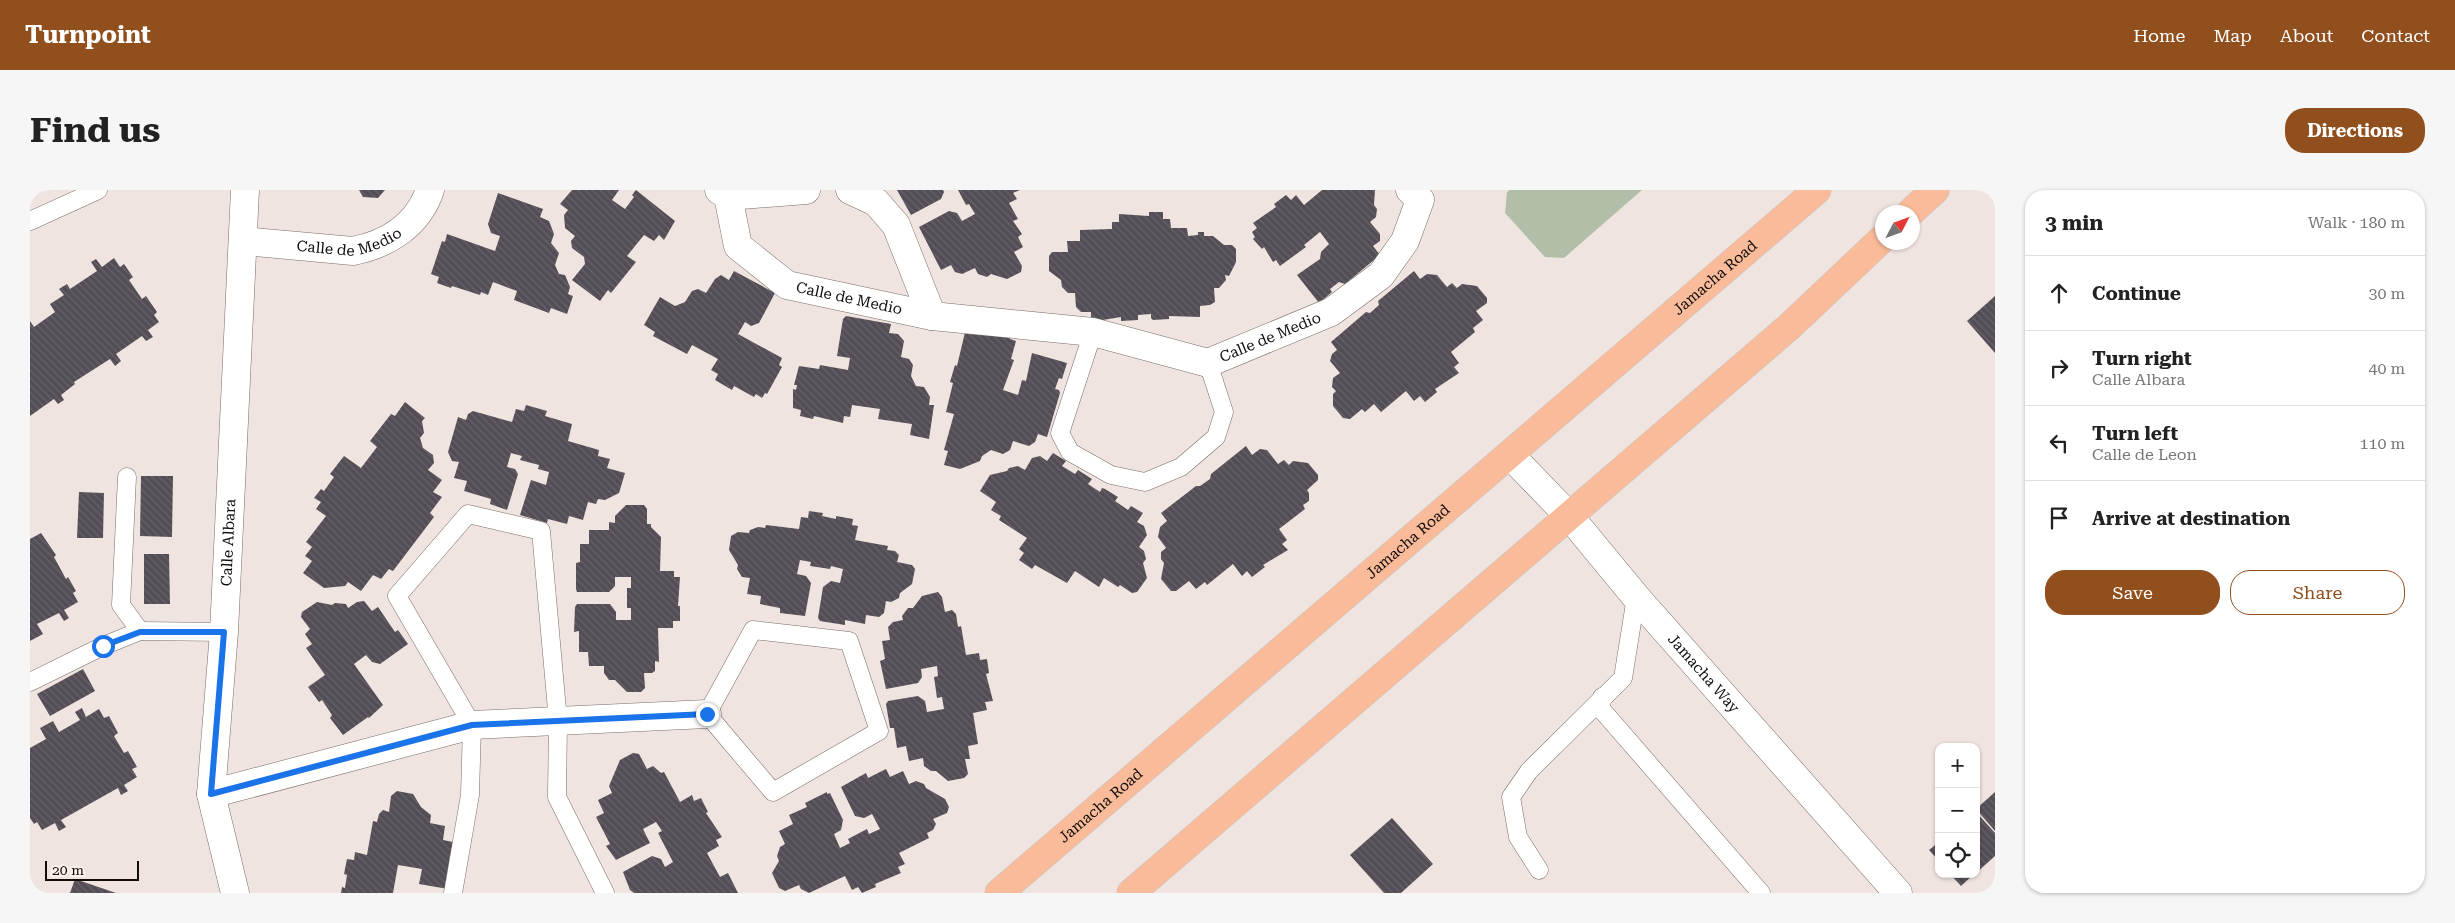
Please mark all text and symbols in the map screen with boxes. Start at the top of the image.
text: Turnpoint [25,21,151,49]
text: Home [2133,25,2185,46]
text: Map [2213,25,2252,46]
text: About [2280,25,2333,46]
text: Contact [2361,25,2430,46]
button: Directions [2285,108,2425,153]
text: Find us [30,110,160,151]
north arrow [1875,205,1920,250]
text: 3 min [2045,211,2103,235]
text: Walk · 180 m [2308,213,2405,232]
street label: Calle de Medio [296,224,405,260]
street label: Jamacha Road [1669,236,1761,319]
street label: Calle de Medio [794,278,904,318]
icon: ahead [2045,279,2073,307]
text: Continue [2092,282,2181,305]
text: 30 m [2368,284,2405,303]
street label: Calle de Medio [1217,308,1324,366]
text: Turn right [2092,347,2192,370]
icon: right [2045,354,2073,382]
text: 40 m [2368,359,2405,378]
text: Calle Albara [2092,370,2185,389]
text: Turn left [2092,422,2178,445]
icon: left [2045,429,2073,457]
text: 110 m [2359,434,2405,453]
text: Calle de Leon [2092,445,2197,464]
street label: Calle Albara [217,498,239,587]
street label: Jamacha Road [1362,500,1454,583]
icon: arrive [2045,504,2073,532]
text: Arrive at destination [2092,507,2290,530]
button: Save [2045,570,2220,615]
button: Share [2230,570,2405,615]
street label: Jamacha Way [1664,630,1743,717]
route start [92,635,115,658]
route end [696,703,719,726]
map controls [1935,743,1980,878]
button: + [1935,743,1980,788]
street label: Jamacha Road [1055,764,1147,847]
button: − [1935,788,1980,833]
button: locate [1935,833,1980,878]
scale bar [45,858,139,881]
text: 20 m [52,862,84,878]

